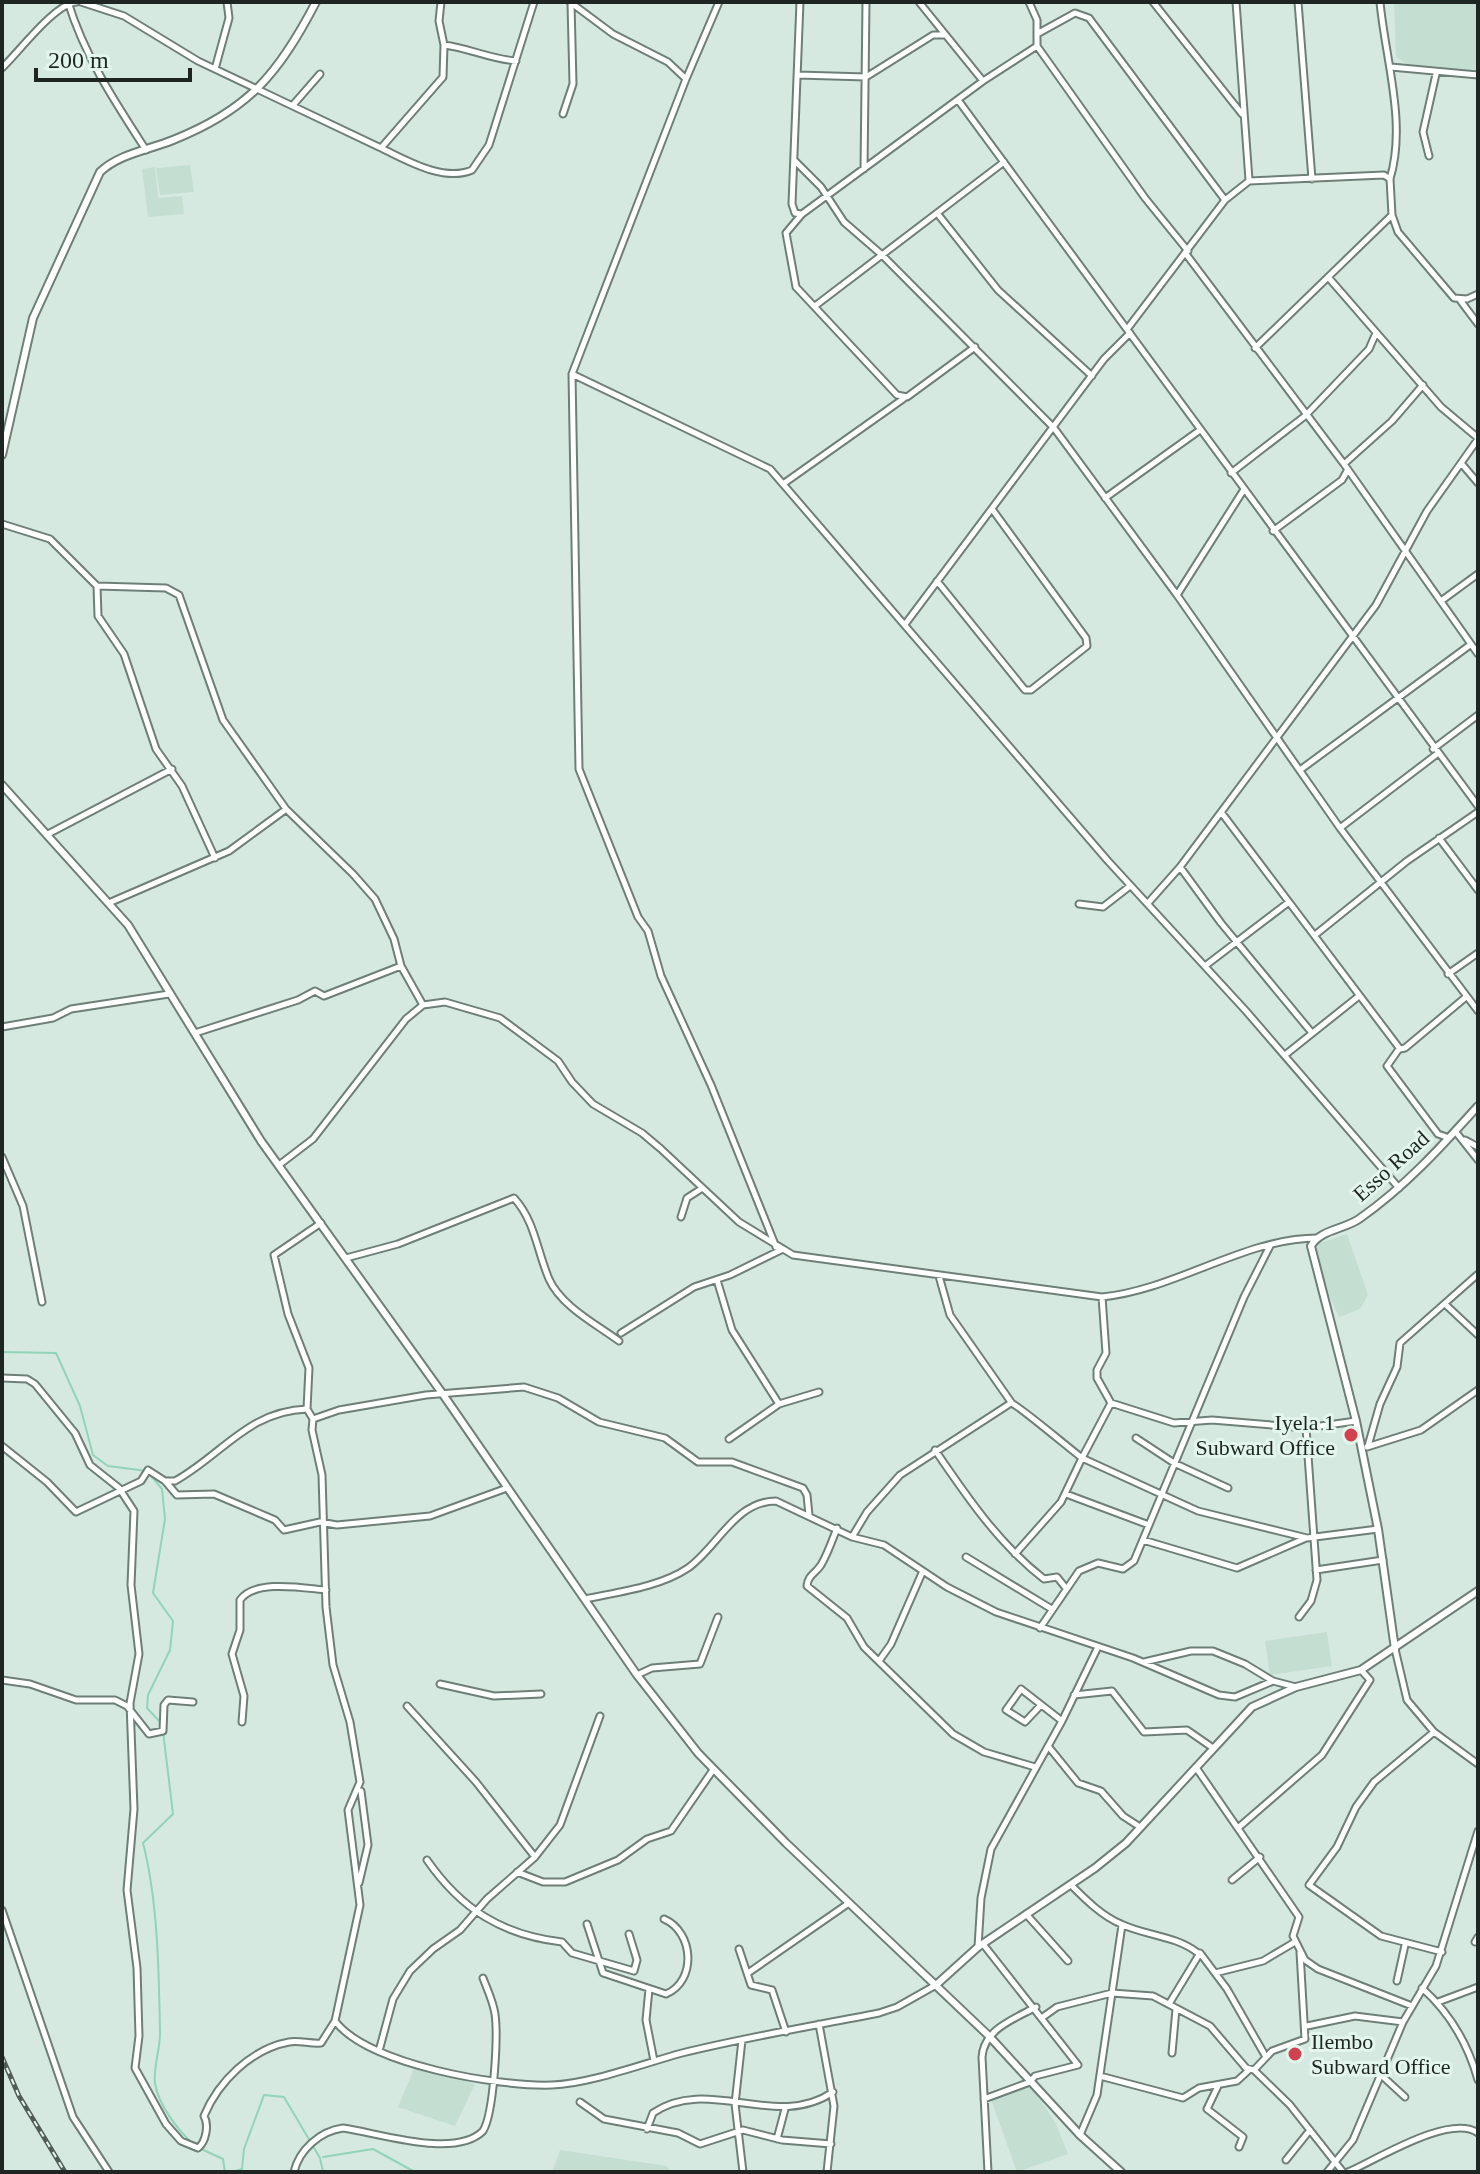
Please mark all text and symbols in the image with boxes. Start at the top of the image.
scale bar [36,32,190,82]
text: 200 m [48,47,109,73]
street label: Esso Road [1348,1125,1434,1207]
place label: Iyela 1 Subward Office [1196,1410,1335,1460]
marker: Iyela 1 Subward Office [1342,1426,1360,1444]
place label: Ilembo Subward Office [1311,2029,1451,2079]
marker: Ilembo Subward Office [1286,2045,1304,2063]

